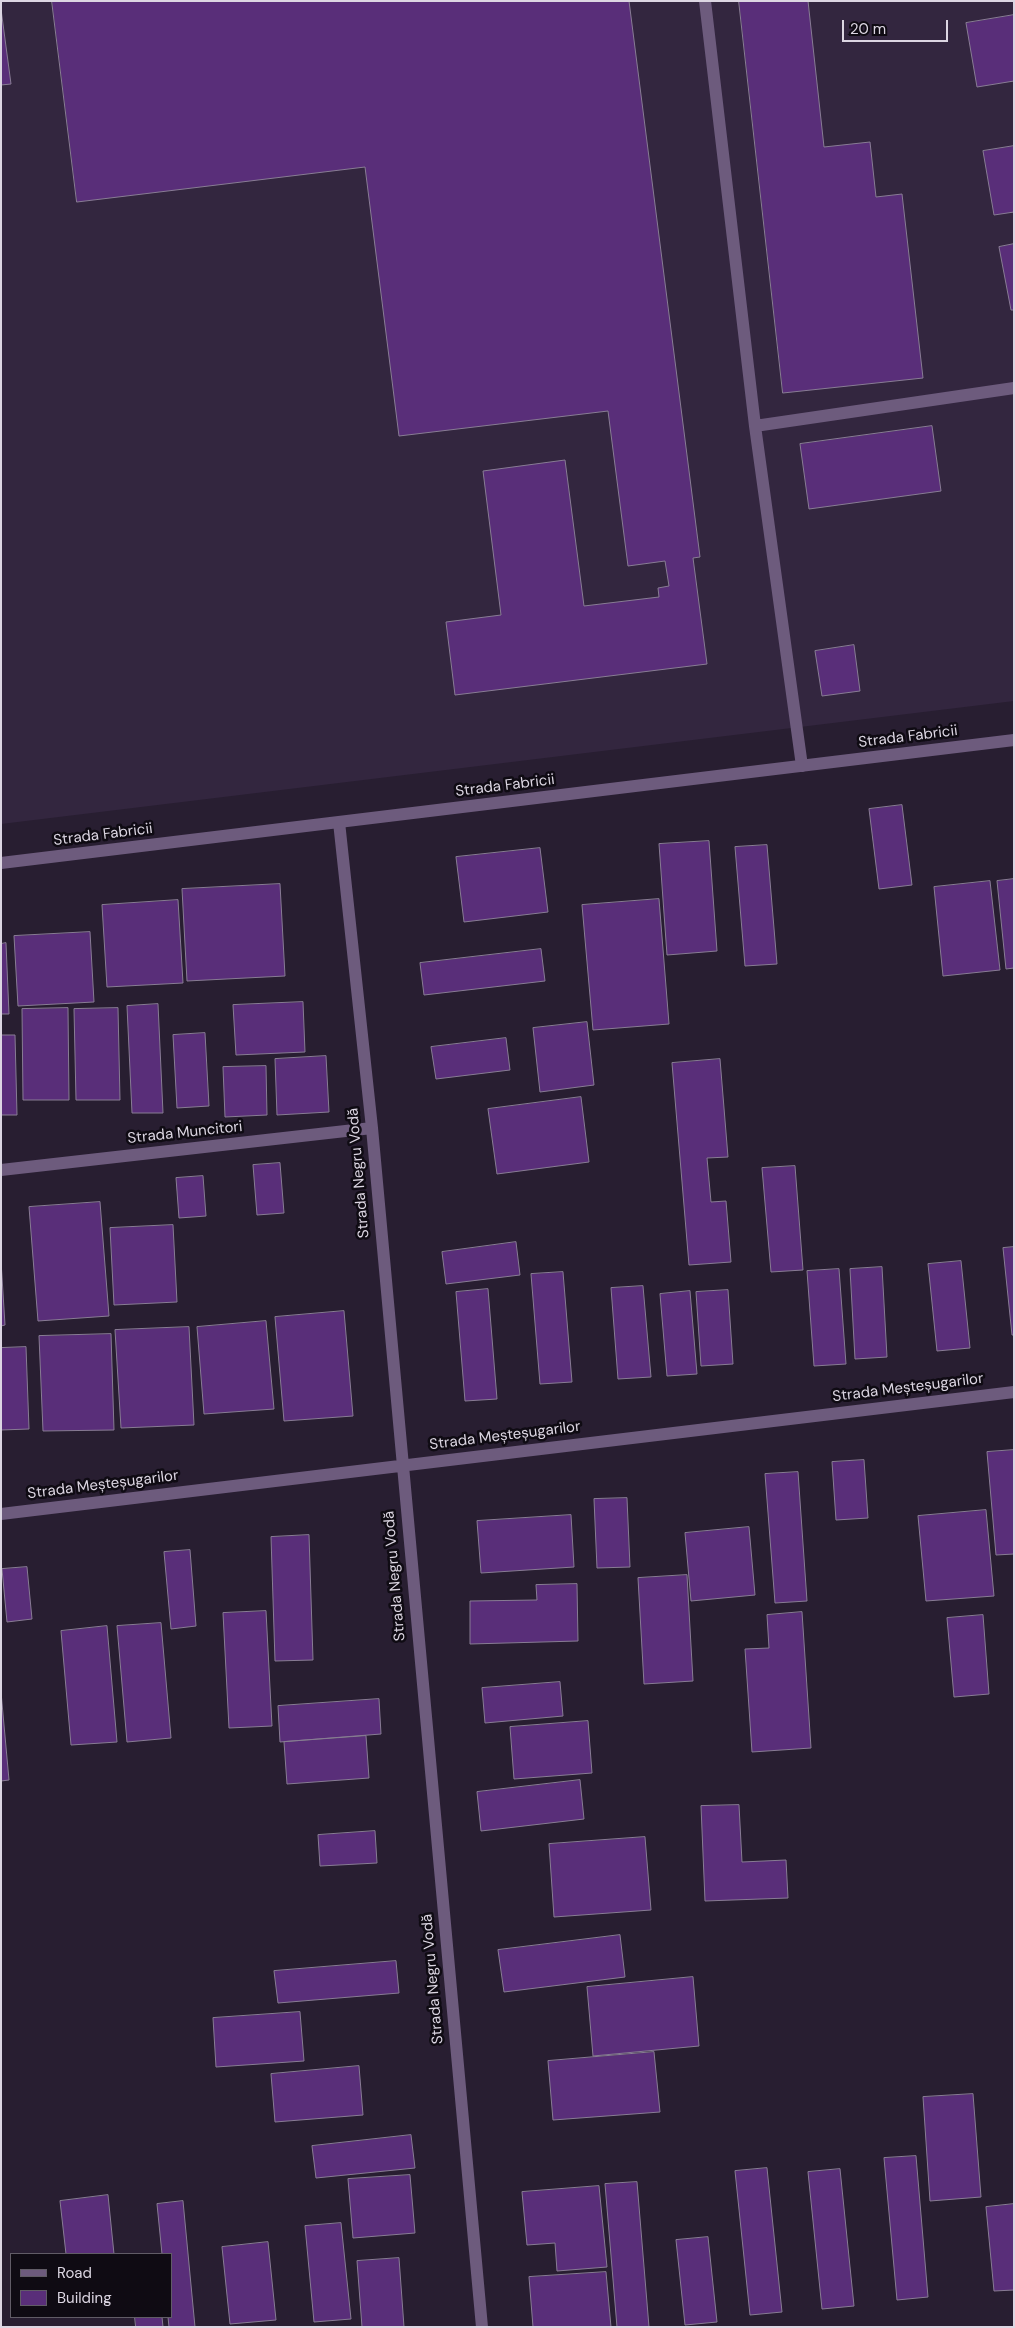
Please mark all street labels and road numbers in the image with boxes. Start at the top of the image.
street label: Strada Fabricii [857,722,959,752]
street label: Strada Fabricii [454,771,556,801]
street label: Strada Fabricii [52,820,154,850]
street label: Strada Negru Vodă [344,1107,374,1239]
street label: Strada Muncitori [127,1118,243,1148]
street label: Strada Meșteșugarilor [831,1370,985,1406]
street label: Strada Meșteșugarilor [428,1418,582,1454]
street label: Strada Meșteșugarilor [26,1467,180,1503]
street label: Strada Negru Vodă [380,1510,410,1642]
street label: Strada Negru Vodă [418,1913,448,2045]

